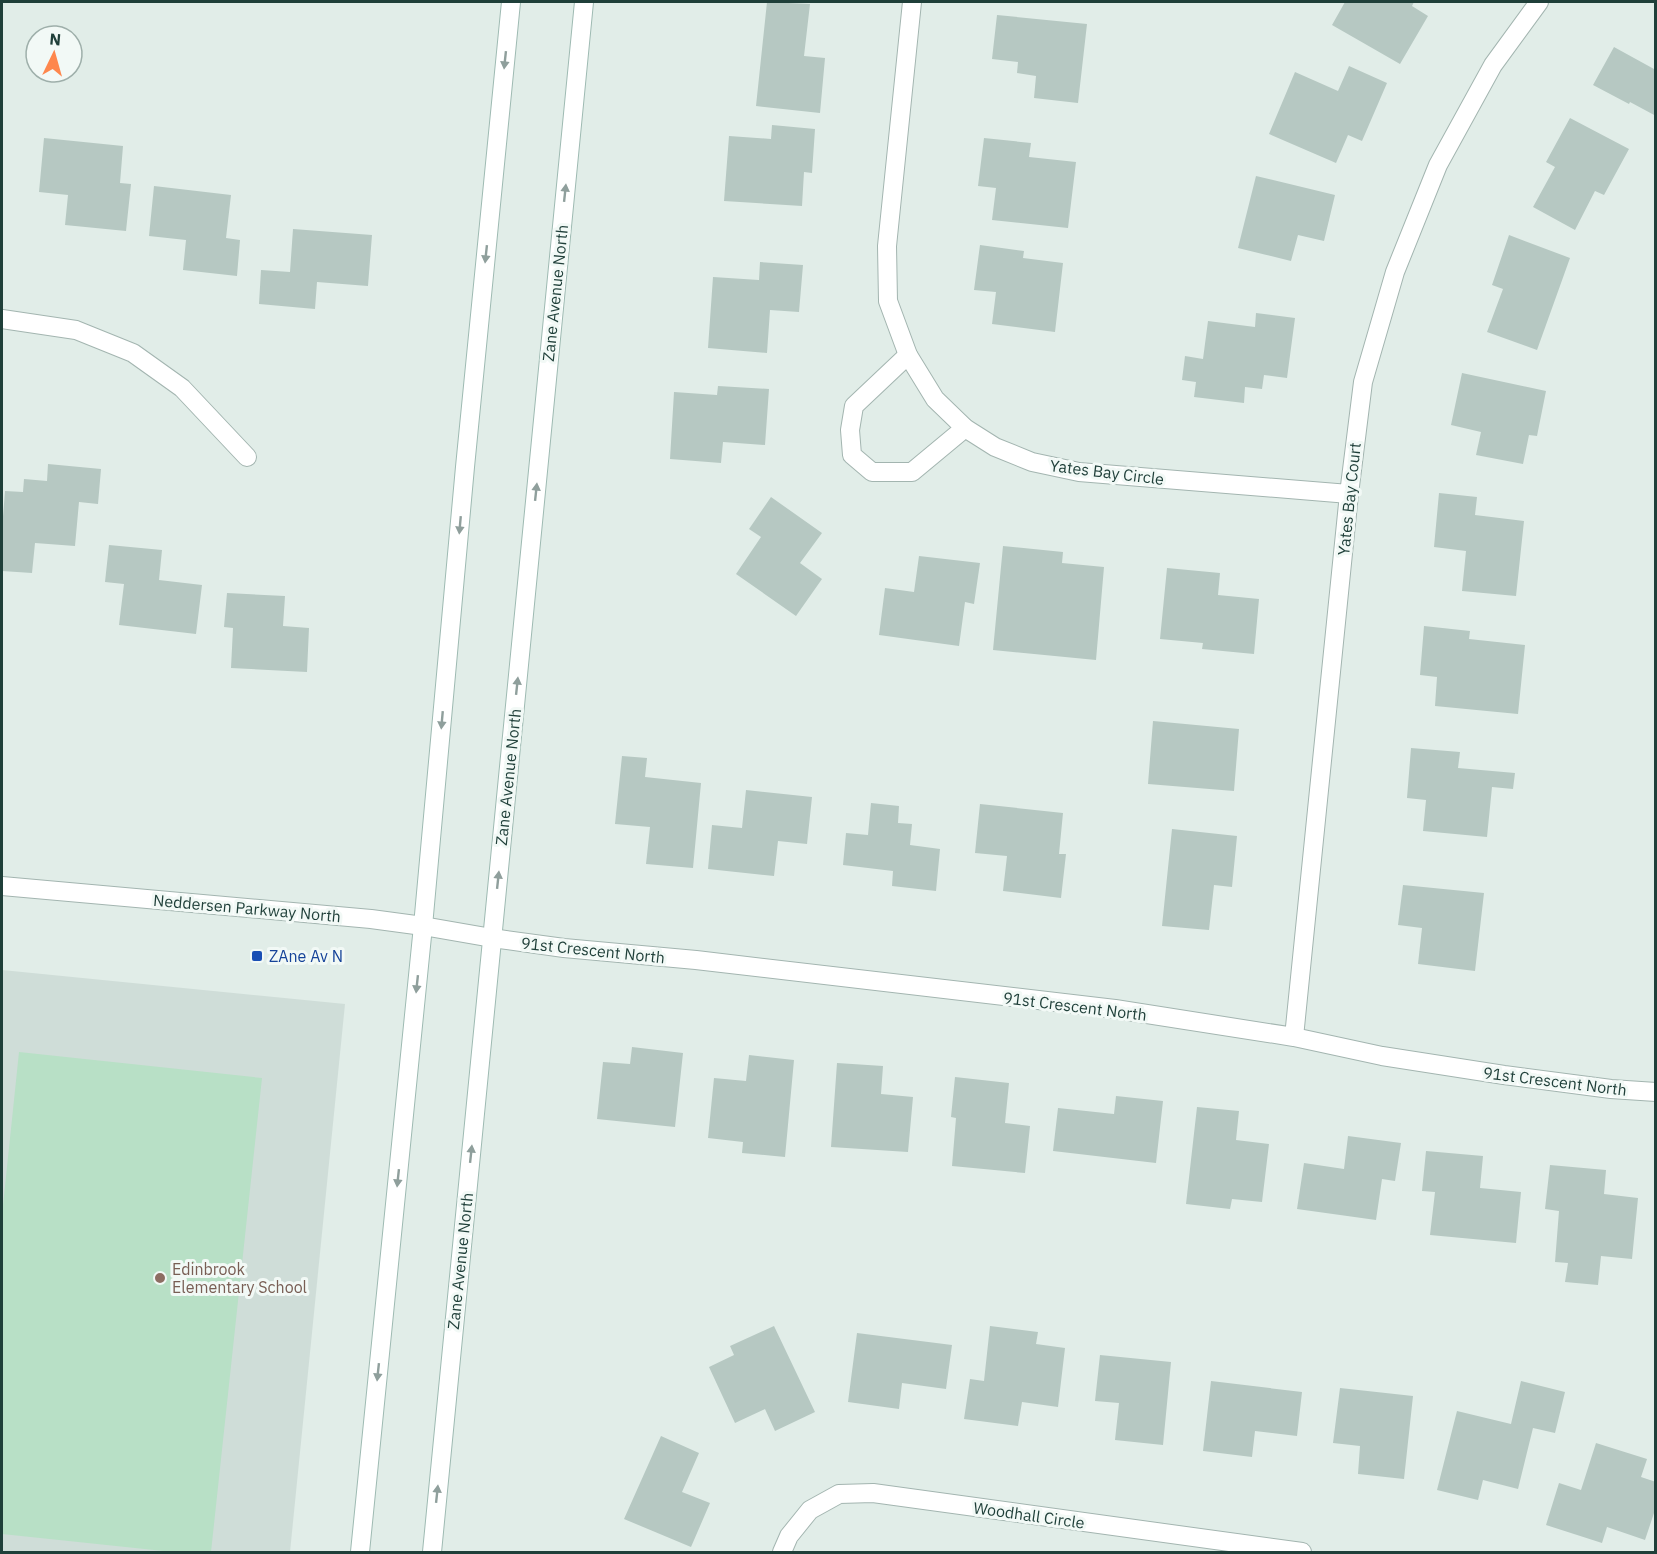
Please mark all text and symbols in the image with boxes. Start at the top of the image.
north arrow [24,24,84,84]
text: N [49,29,62,50]
one-way arrow [500,50,510,69]
one-way arrow [560,184,570,203]
street label: Zane Avenue North [538,224,572,362]
one-way arrow [481,244,491,263]
street label: Yates Bay Court [1333,442,1365,556]
street label: Yates Bay Circle [1049,455,1165,489]
one-way arrow [531,482,541,501]
one-way arrow [455,516,465,535]
one-way arrow [512,676,522,695]
street label: Zane Avenue North [491,708,525,846]
one-way arrow [437,710,447,729]
one-way arrow [493,870,503,889]
street label: Neddersen Parkway North [152,890,342,926]
street label: 91st Crescent North [520,932,666,968]
place label: ZAne Av N [269,946,343,966]
marker: ZAne Av N [250,949,264,963]
one-way arrow [412,974,422,993]
street label: 91st Crescent North [1002,987,1148,1025]
street label: 91st Crescent North [1482,1062,1628,1100]
one-way arrow [466,1144,476,1163]
one-way arrow [393,1168,403,1187]
street label: Zane Avenue North [443,1192,477,1330]
place label: Edinbrook Elementary School [172,1259,307,1297]
marker: Edinbrook Elementary School [153,1271,167,1285]
one-way arrow [373,1362,383,1381]
one-way arrow [432,1485,442,1504]
street label: Woodhall Circle [972,1497,1086,1533]

